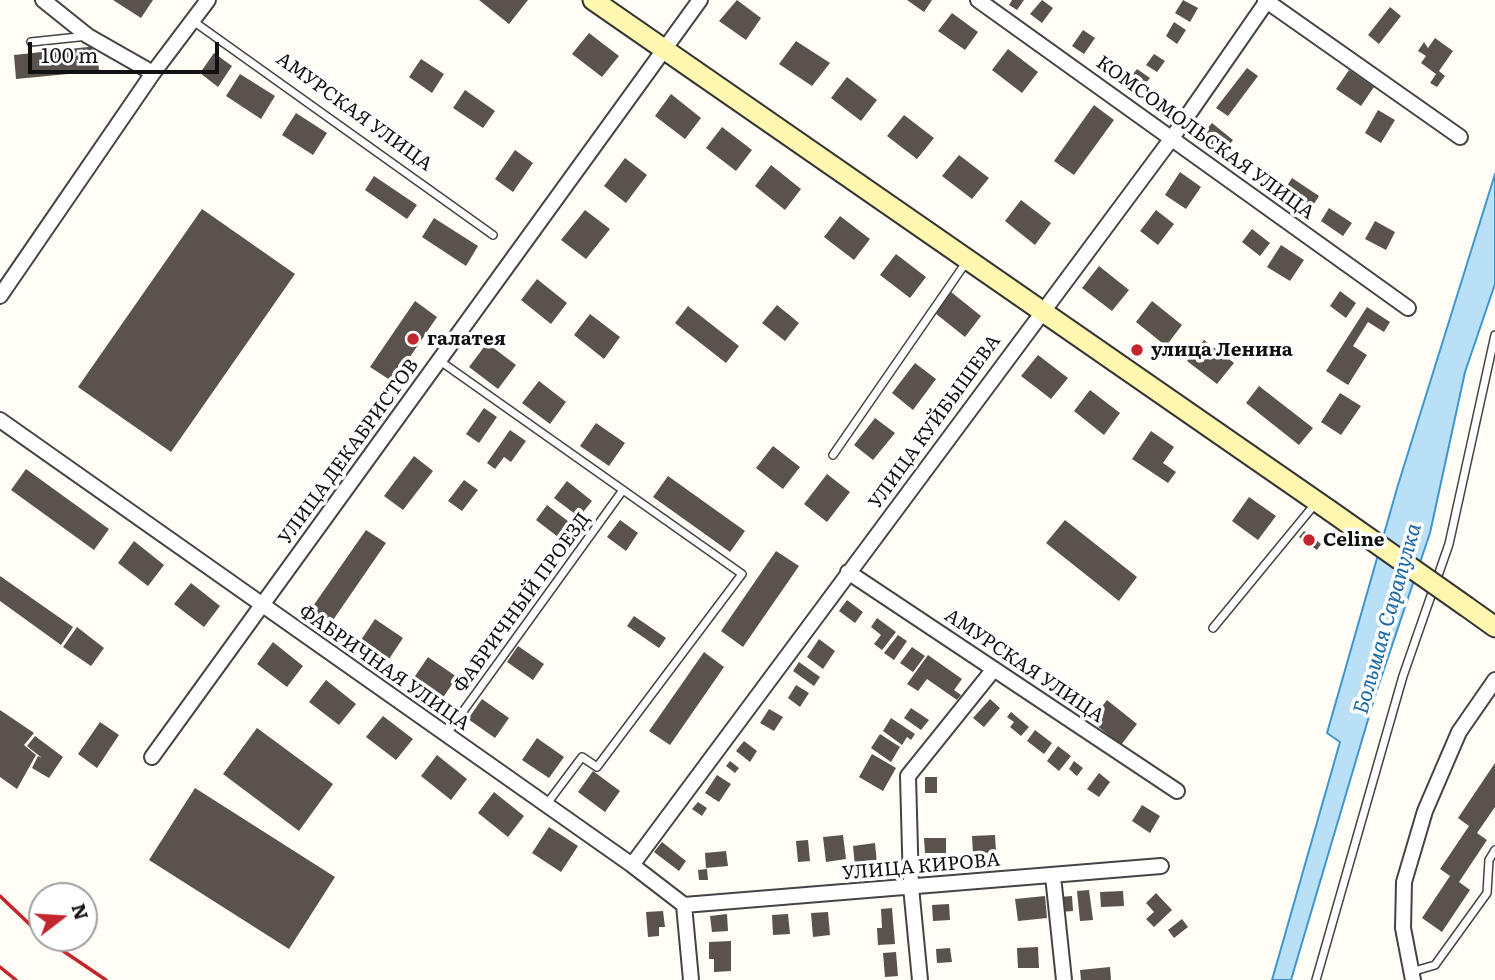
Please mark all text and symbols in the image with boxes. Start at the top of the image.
scale bar [32,28,222,72]
text: 100 m [41,38,98,69]
street label: АМУРСКАЯ УЛИЦА [271,48,437,176]
street label: КОМСОМОЛЬСКАЯ УЛИЦА [1092,51,1318,225]
place label: галатея [427,328,506,350]
marker: галатея [405,331,421,347]
street label: УЛИЦА КУЙБЫШЕВА [864,331,1006,513]
place label: улица Ленина [1151,339,1293,361]
marker: улица Ленина [1129,342,1145,358]
street label: УЛИЦА ДЕКАБРИСТОВ [274,355,424,549]
street label: ФАБРИЧНЫЙ ПРОЕЗД [449,508,595,698]
water label: Большая Сарапулка [1349,521,1427,717]
place label: Celine [1323,529,1385,551]
marker: Celine [1301,532,1317,548]
street label: ФАБРИЧНАЯ УЛИЦА [294,600,474,736]
street label: АМУРСКАЯ УЛИЦА [940,604,1108,728]
street label: УЛИЦА КИРОВА [841,849,1001,885]
north arrow [28,882,98,952]
text: N [65,900,97,923]

